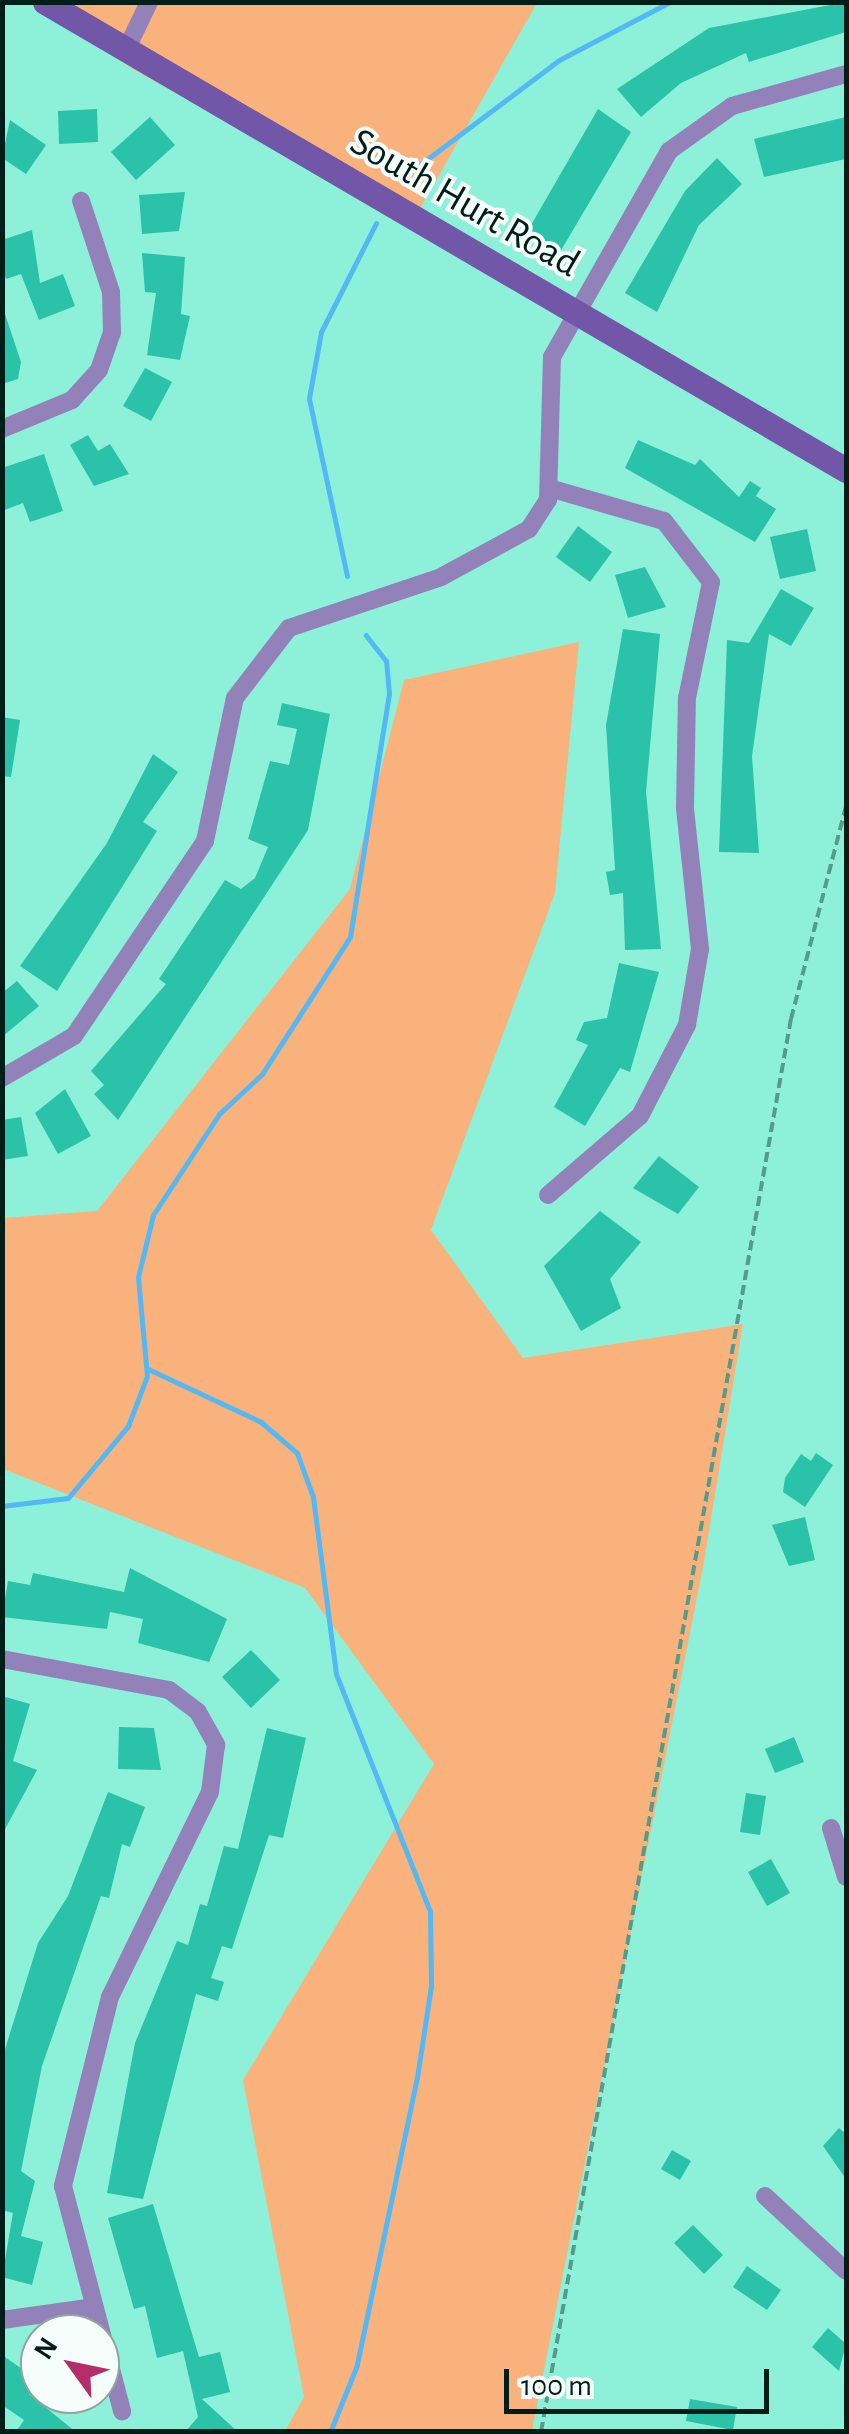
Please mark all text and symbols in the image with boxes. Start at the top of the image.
street label: South Hurt Road [342,118,588,288]
north arrow [20,2314,120,2414]
text: N [29,2333,64,2365]
scale bar [509,2349,774,2411]
text: 100 m [521,2371,592,2401]

